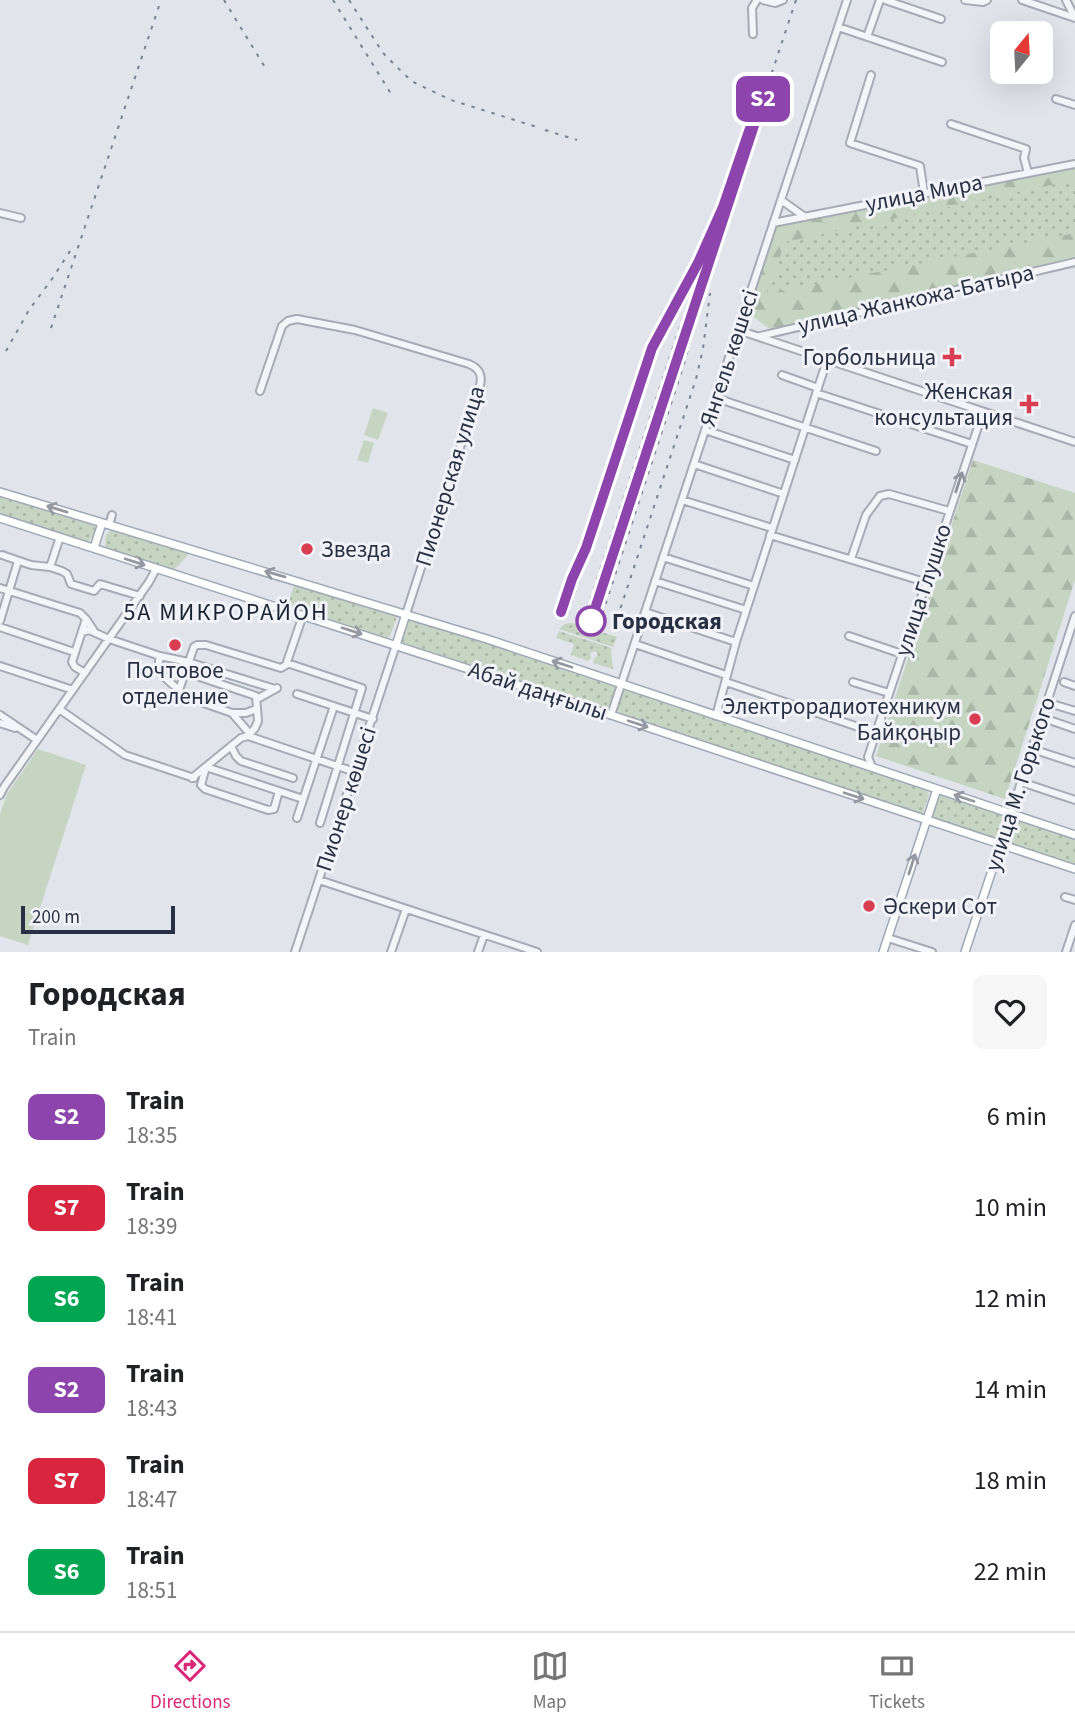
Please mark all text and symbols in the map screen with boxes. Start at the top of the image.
north arrow [990,21,1054,84]
map controls [990,21,1053,84]
line badge: S2 [732,76,794,122]
text: S2 [750,81,776,116]
street label: улица Мира [863,165,985,221]
street label: улица Жанкожа-Батыра [795,256,1037,342]
street label: Янгель көшесі [691,285,767,431]
place label: Горбольница [803,341,936,374]
marker: Горбольница [942,347,962,367]
place label: Женская консультация [874,375,1013,434]
street label: Пионерская улица [407,382,493,570]
marker: Женская консультация [1019,394,1039,414]
one-way arrow [954,472,966,494]
one-way arrow [46,502,68,515]
street label: улица Глушко [886,520,960,660]
place label: Звезда [321,533,391,566]
marker: Звезда [299,541,315,557]
one-way arrow [123,557,145,569]
one-way arrow [264,567,286,580]
district label: 5А МИКРОРАЙОН [123,595,329,630]
place label: Городская [612,605,722,638]
marker: Городская [576,606,606,636]
one-way arrow [340,625,362,638]
marker: Почтовое отделение [167,637,183,653]
street label: Абай даңғылы [464,653,612,729]
place label: Почтовое отделение [122,654,228,713]
one-way arrow [551,657,573,669]
place label: Электрорадиотехникум Байқоңыр [722,690,961,749]
street label: улица М. Горького [976,692,1064,876]
marker: Электрорадиотехникум Байқоңыр [967,711,983,727]
one-way arrow [626,719,648,731]
street label: Пионер көшесі [307,722,385,876]
one-way arrow [842,791,864,803]
one-way arrow [953,791,975,803]
one-way arrow [906,853,919,875]
place label: Әскери Сот [883,890,997,923]
marker: Әскери Сот [861,898,877,914]
scale bar [21,903,175,935]
text: 200 m [32,904,80,931]
text: Городская [28,971,186,1018]
button: heart [973,975,1047,1049]
text: Train [28,1021,77,1054]
text: Train [126,1082,185,1119]
text: 6 min [987,1098,1047,1135]
text: S2 [53,1099,80,1134]
text: 18:35 [126,1119,177,1152]
text: Train [126,1173,185,1210]
text: 10 min [974,1189,1047,1226]
text: S7 [53,1190,80,1225]
text: 18:39 [126,1210,177,1243]
text: Train [126,1264,185,1301]
text: 12 min [974,1280,1047,1317]
text: S6 [53,1281,80,1316]
text: 18:41 [126,1301,177,1334]
text: Train [126,1355,185,1392]
text: 14 min [974,1371,1047,1408]
text: S2 [53,1372,80,1407]
text: 18:43 [126,1392,177,1425]
text: Train [126,1446,185,1483]
text: 18 min [974,1462,1047,1499]
text: S7 [53,1463,80,1498]
text: 18:47 [126,1483,177,1516]
text: Train [126,1537,185,1574]
text: 22 min [974,1553,1047,1590]
text: S6 [53,1554,80,1589]
text: 18:51 [126,1574,177,1607]
tab: Directions [150,1647,231,1716]
tab: Map [531,1647,569,1716]
tab: Tickets [869,1647,925,1716]

